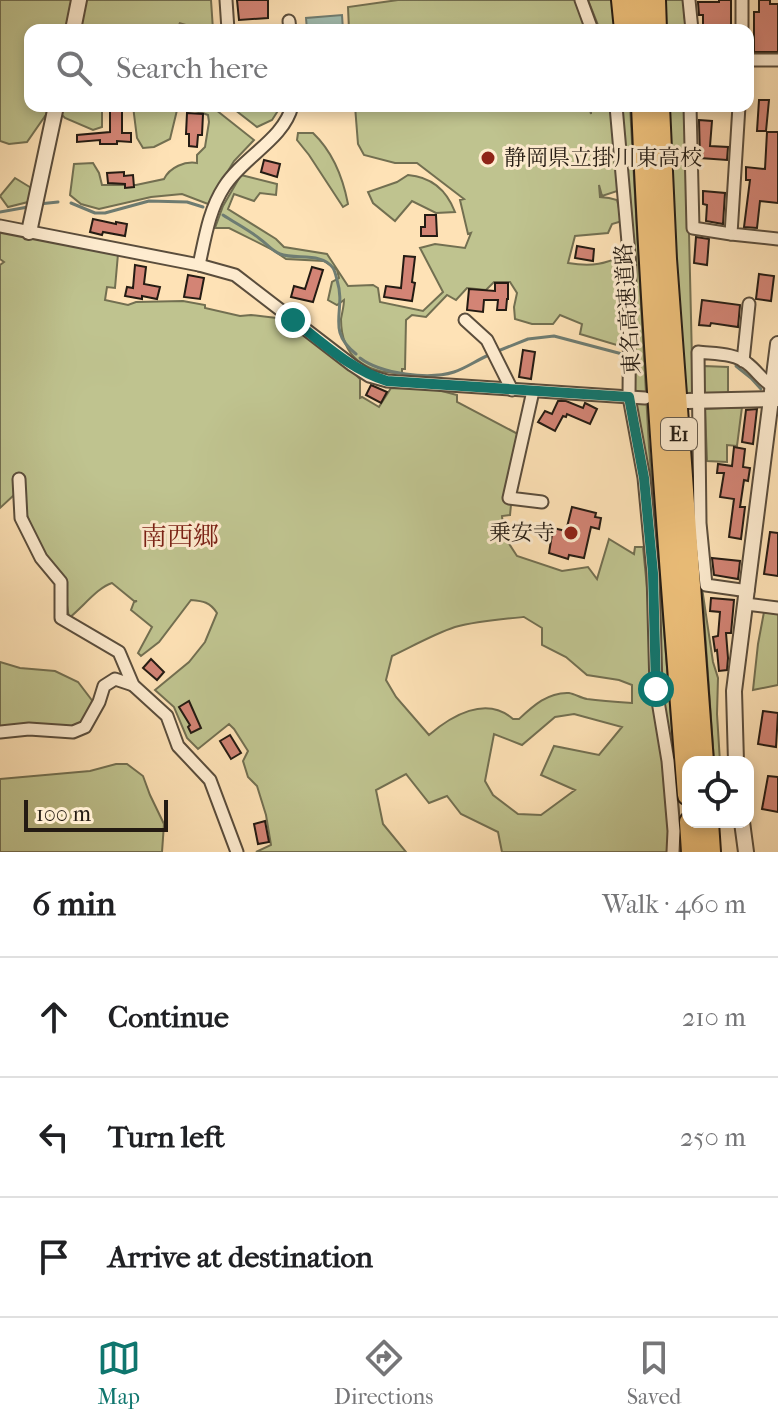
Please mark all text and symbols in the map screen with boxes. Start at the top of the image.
search box [24,24,754,112]
icon: search [52,46,96,90]
text: Search here [116,51,268,86]
place label: 静岡県立掛川東高校 [504,145,702,171]
marker: 静岡県立掛川東高校 [479,149,497,167]
street label: 東名高速道路 [610,242,646,376]
route end [275,302,311,338]
road number: E1 [661,418,697,450]
place label: 乗安寺 [489,520,555,546]
district label: 南西郷 [141,521,219,552]
marker: 乗安寺 [562,524,580,542]
route start [638,671,674,707]
map controls [682,756,754,828]
button: locate [682,756,754,828]
scale bar [24,796,168,832]
text: 100 m [36,801,91,827]
text: 6 min [32,884,116,924]
text: Walk · 460 m [602,889,746,920]
icon: ahead [32,995,76,1039]
text: Continue [108,1000,229,1035]
text: 210 m [682,1002,746,1033]
icon: left [32,1115,76,1159]
text: Turn left [108,1120,225,1155]
text: 250 m [680,1122,746,1153]
icon: arrive [32,1235,76,1279]
text: Arrive at destination [108,1240,373,1275]
tab: Map [97,1336,141,1410]
tab: Directions [334,1336,433,1410]
tab: Saved [627,1336,681,1410]

